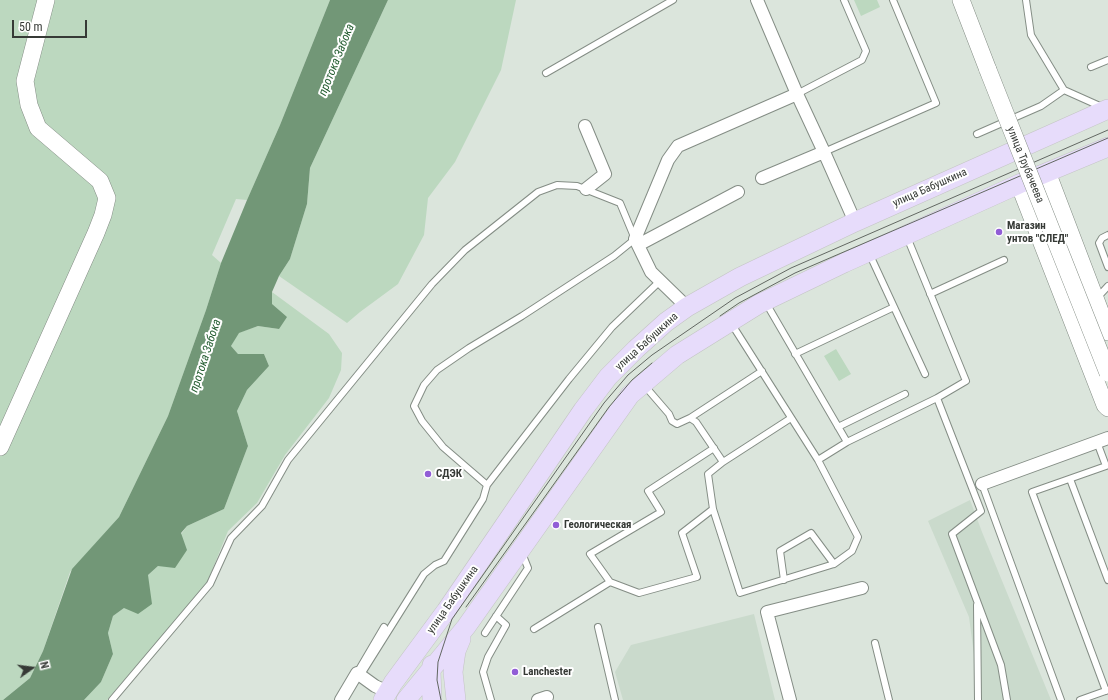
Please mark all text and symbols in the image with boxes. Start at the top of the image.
scale bar [14,12,89,38]
text: 50 m [19,20,43,34]
water label: протока Забока [316,22,358,98]
street label: улица Трубачеева [1004,125,1046,205]
street label: улица Бабушкина [891,166,969,210]
place label: Магазин унтов "СЛЕД" [1007,219,1068,245]
marker: Магазин унтов "СЛЕД" [994,227,1004,237]
street label: улица Бабушкина [613,310,681,374]
water label: протока Забока [187,318,225,394]
place label: СДЭК [436,467,462,481]
marker: СДЭК [423,469,433,479]
place label: Геологическая [564,518,632,532]
marker: Геологическая [551,520,561,530]
street label: улица Бабушкина [425,564,481,636]
north arrow [12,648,52,688]
text: N [37,660,51,670]
place label: Lanchester [523,665,572,679]
marker: Lanchester [510,667,520,677]

